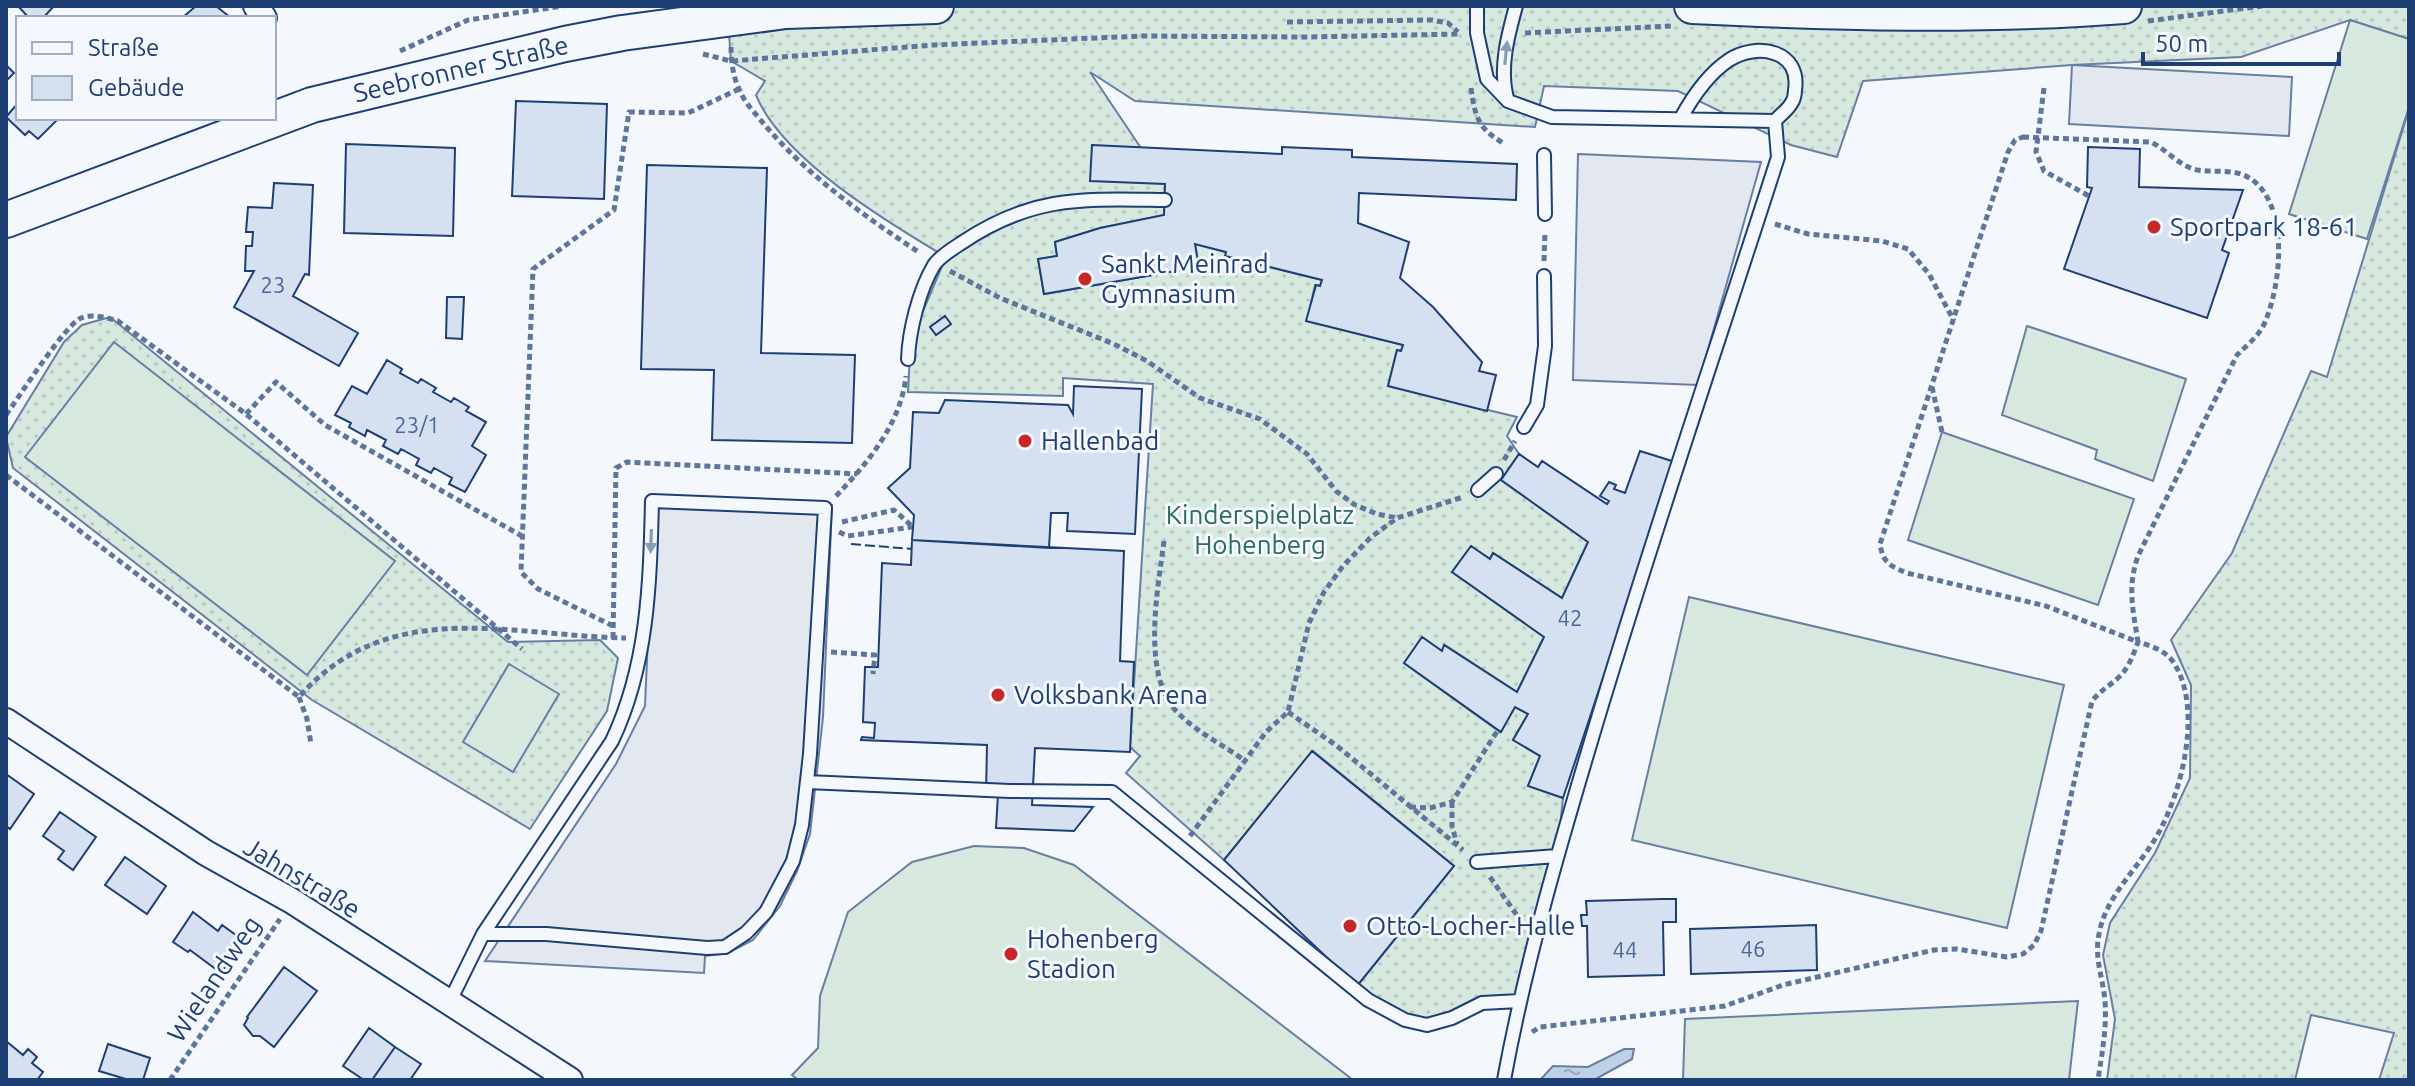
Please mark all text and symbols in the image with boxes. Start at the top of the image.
legend [16,16,276,120]
scale bar [2143,16,2339,66]
street label: Seebronner Straße [351,30,571,107]
text: 50 m [2155,30,2208,57]
text: Straße [88,34,159,61]
one-way arrow [1500,40,1513,65]
text: Gebäude [88,74,185,101]
place label: Sportpark 18-61 [2170,212,2358,241]
marker: Sportpark 18-61 [2145,218,2163,236]
place label: Sankt Meinrad Gymnasium [1101,249,1269,308]
marker: Sankt Meinrad Gymnasium [1076,270,1094,288]
house number: 23 [261,272,285,297]
house number: 23/1 [394,412,440,437]
place label: Hallenbad [1041,426,1159,455]
marker: Hallenbad [1016,432,1034,450]
park label: Kinderspielplatz Hohenberg [1166,500,1354,559]
one-way arrow [645,529,658,554]
house number: 42 [1558,605,1582,630]
place label: Volksbank Arena [1014,680,1208,709]
marker: Volksbank Arena [989,686,1007,704]
street label: Jahnstraße [239,832,366,924]
street label: Wielandweg [161,911,266,1047]
place label: Otto-Locher-Halle [1366,911,1575,940]
marker: Otto-Locher-Halle [1341,917,1359,935]
place label: Hohenberg Stadion [1027,924,1159,983]
house number: 46 [1741,936,1765,961]
house number: 44 [1613,937,1637,962]
marker: Hohenberg Stadion [1002,945,1020,963]

